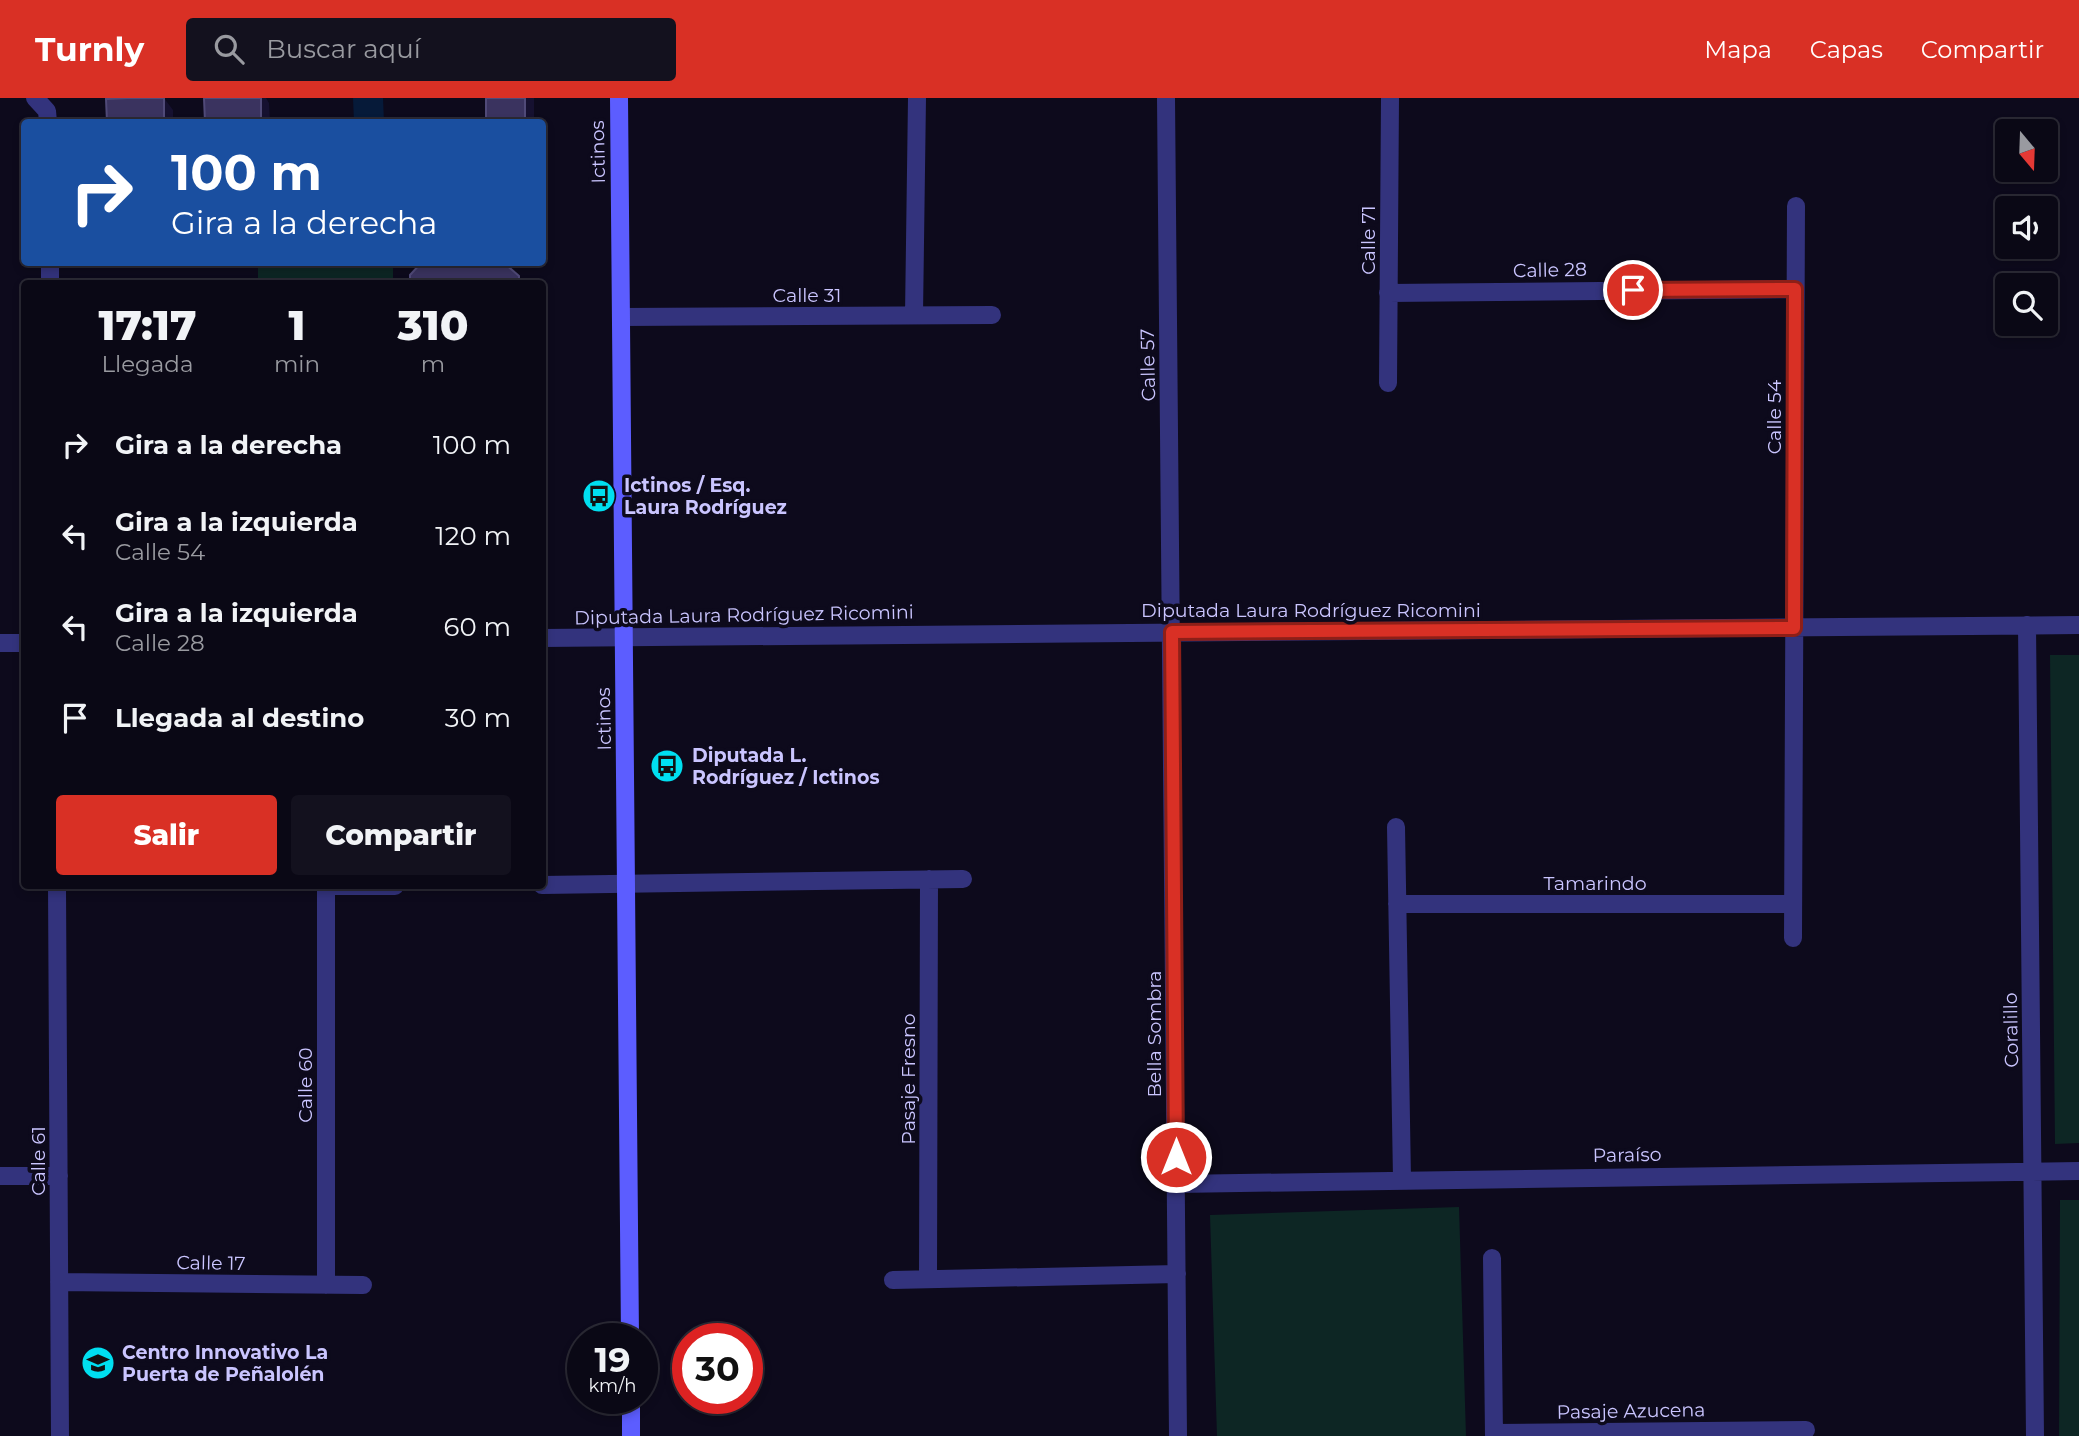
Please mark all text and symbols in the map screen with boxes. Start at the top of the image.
search box [186,18,676,81]
text: Turnly [35,29,144,69]
icon: search [210,30,248,68]
text: Buscar aquí [266,33,421,65]
text: Mapa [1704,35,1772,64]
text: Capas [1810,35,1883,64]
text: Compartir [1921,35,2044,64]
north arrow [1995,119,2058,182]
map controls [1995,119,2058,336]
street label: Ictinos [586,120,610,184]
text: 100 m [171,143,322,202]
icon: right [56,147,147,238]
button: sound [1995,196,2058,259]
text: Gira a la derecha [171,203,437,242]
street label: Calle 71 [1357,205,1380,275]
street label: Calle 28 [1513,258,1587,282]
pin [1603,260,1663,320]
icon: arrive [1614,271,1652,309]
button: search [1995,273,2058,336]
street label: Calle 31 [773,284,841,307]
text: 17:17 [98,299,197,351]
text: 1 [289,299,306,351]
text: 310 [397,299,469,351]
street label: Calle 57 [1136,328,1160,402]
text: Llegada [101,350,194,378]
text: min [274,350,320,378]
text: m [421,350,445,378]
street label: Calle 54 [1763,379,1786,454]
icon: right [56,426,94,464]
text: Gira a la derecha [115,429,342,461]
text: 100 m [433,429,511,461]
place label: Ictinos / Esq. Laura Rodríguez [624,474,787,519]
bus stop icon: Ictinos / Esq. Laura Rodríguez [580,477,618,515]
text: Gira a la izquierda [115,506,358,538]
icon: left [56,517,94,555]
text: 120 m [435,520,511,552]
text: Calle 54 [115,538,205,566]
text: Gira a la izquierda [115,597,358,629]
street label: Diputada Laura Rodríguez Ricomini [1141,599,1481,622]
street label: Diputada Laura Rodríguez Ricomini [574,601,914,629]
icon: left [56,608,94,646]
text: 60 m [444,611,511,643]
text: Calle 28 [115,629,205,657]
street label: Ictinos [592,687,616,751]
icon: arrive [56,699,94,737]
text: Llegada al destino [115,702,364,734]
text: 30 m [445,702,511,734]
place label: Diputada L. Rodríguez / Ictinos [692,744,880,789]
bus stop icon: Diputada L. Rodríguez / Ictinos [648,747,686,785]
button: Salir [56,795,277,875]
button: Compartir [291,795,511,875]
street label: Tamarindo [1543,872,1647,895]
street label: Bella Sombra [1143,971,1166,1097]
street label: Coralillo [1999,992,2023,1068]
street label: Pasaje Fresno [897,1013,920,1145]
street label: Calle 60 [294,1047,317,1123]
position arrow [1139,1120,1213,1194]
street label: Calle 61 [27,1126,50,1196]
street label: Paraíso [1592,1143,1662,1167]
street label: Calle 17 [176,1251,246,1275]
speed limit sign: 30 [672,1323,763,1414]
text: 19 [594,1338,631,1381]
place label: Centro Innovativo La Puerta de Peñalolén [122,1341,328,1386]
school or university icon: Centro Innovativo La Puerta de Peñalolén [79,1344,117,1382]
text: km/h [588,1375,637,1397]
street label: Pasaje Azucena [1556,1398,1706,1424]

